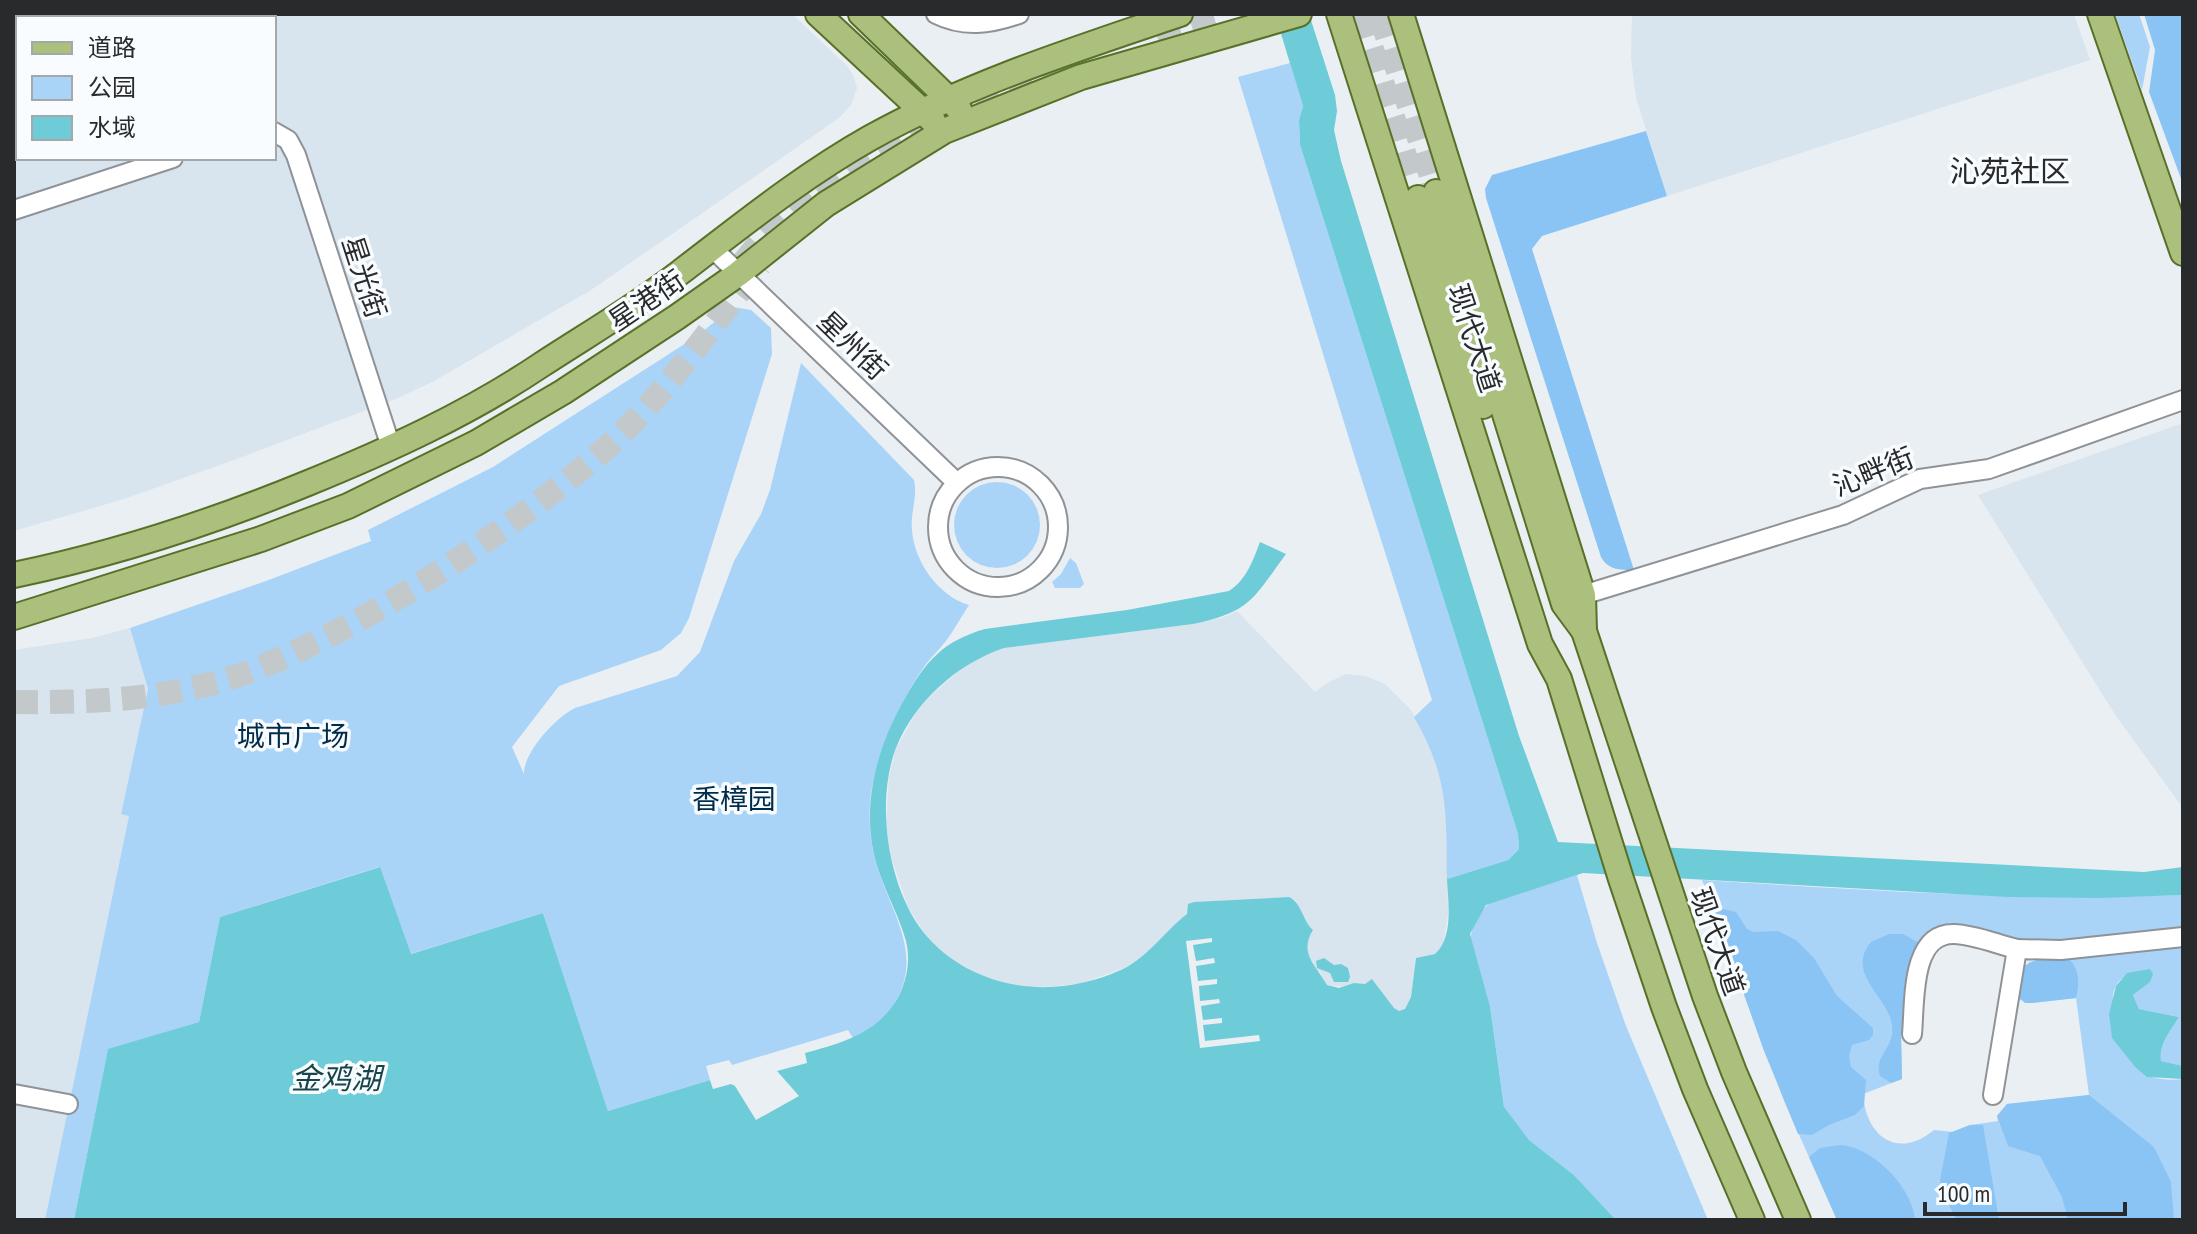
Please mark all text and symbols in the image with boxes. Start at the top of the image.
legend [16,16,276,160]
text: 道路 [88,32,136,63]
text: 公园 [88,72,136,103]
text: 水域 [88,112,136,143]
district label: 沁苑社区 [1950,151,2070,190]
street label: 星光街 [334,231,396,323]
street label: 星港街 [601,261,691,339]
street label: 现代大道 [1440,279,1510,397]
street label: 星州街 [810,303,896,387]
street label: 沁畔街 [1827,438,1919,504]
park label: 城市广场 [237,717,349,754]
park label: 香樟园 [692,780,776,817]
street label: 现代大道 [1682,882,1754,1000]
water label: 金鸡湖 [291,1058,385,1097]
scale bar [1925,1166,2125,1216]
text: 100 m [1937,1178,1990,1209]

